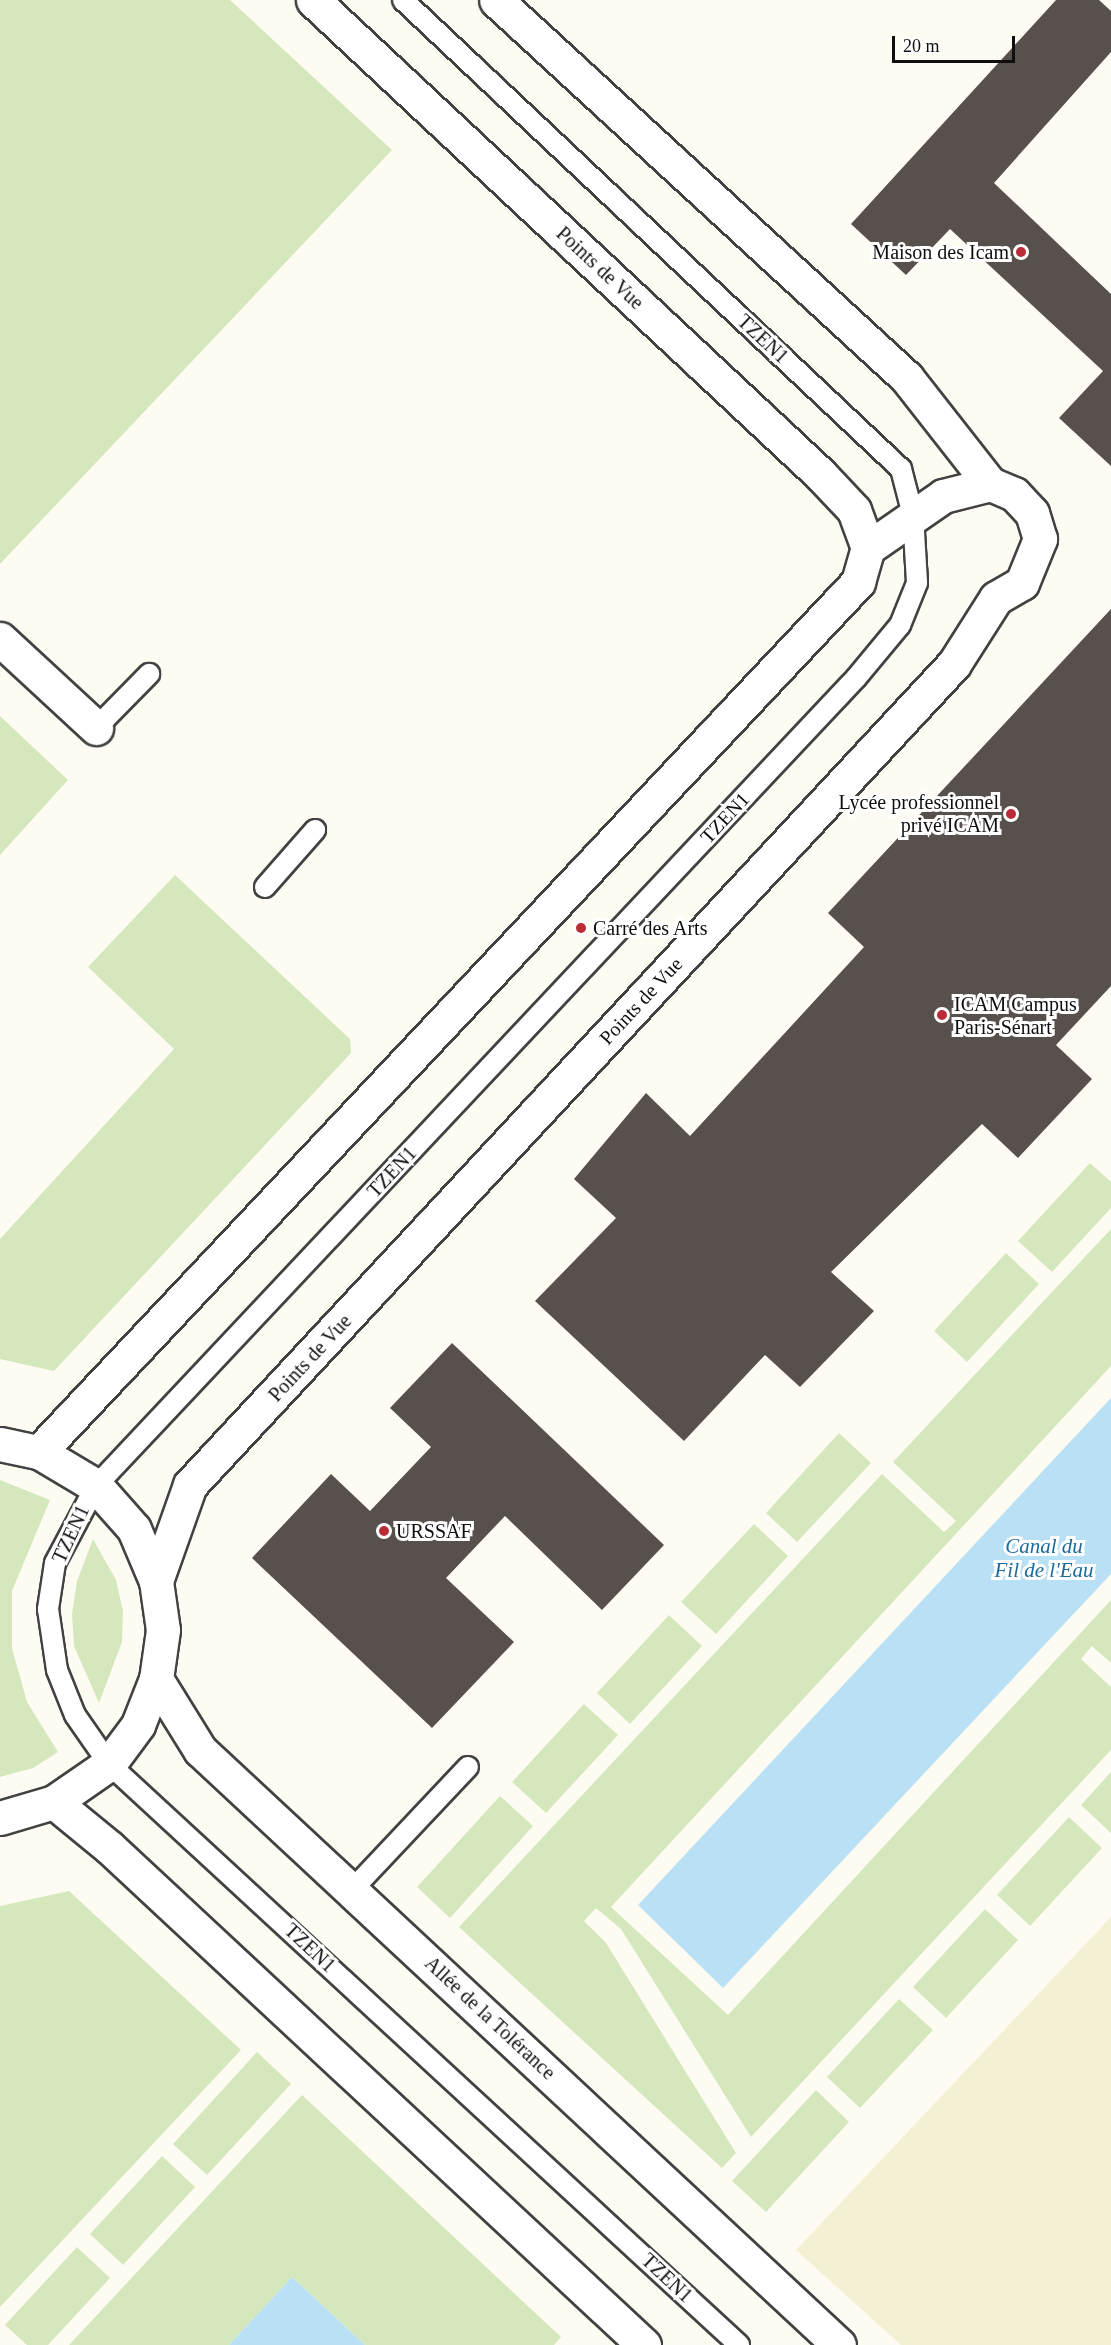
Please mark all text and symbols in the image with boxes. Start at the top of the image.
scale bar [895,24,1018,62]
text: 20 m [903,36,940,56]
street label: Points de Vue [551,221,649,315]
place label: Maison des Icam [872,240,1009,264]
marker: Maison des Icam [1014,245,1028,259]
street label: TZEN1 [732,309,794,369]
street label: TZEN1 [695,787,755,849]
place label: Lycée professionnel privé ICAM [839,790,999,837]
marker: Lycée professionnel privé ICAM [1004,807,1018,821]
place label: Carré des Arts [593,916,709,940]
marker: Carré des Arts [574,921,588,935]
street label: Points de Vue [594,952,688,1050]
place label: ICAM Campus Paris-Sénart [954,992,1077,1039]
marker: ICAM Campus Paris-Sénart [935,1008,949,1022]
street label: TZEN1 [362,1141,422,1203]
street label: Points de Vue [263,1309,357,1407]
street label: TZEN1 [47,1501,95,1567]
place label: URSSAF [396,1519,472,1543]
marker: URSSAF [377,1524,391,1538]
water label: Canal du Fil de l'Eau [995,1533,1093,1583]
street label: TZEN1 [279,1918,341,1978]
street label: Allée de la Tolérance [420,1951,560,2085]
street label: TZEN1 [636,2248,698,2308]

